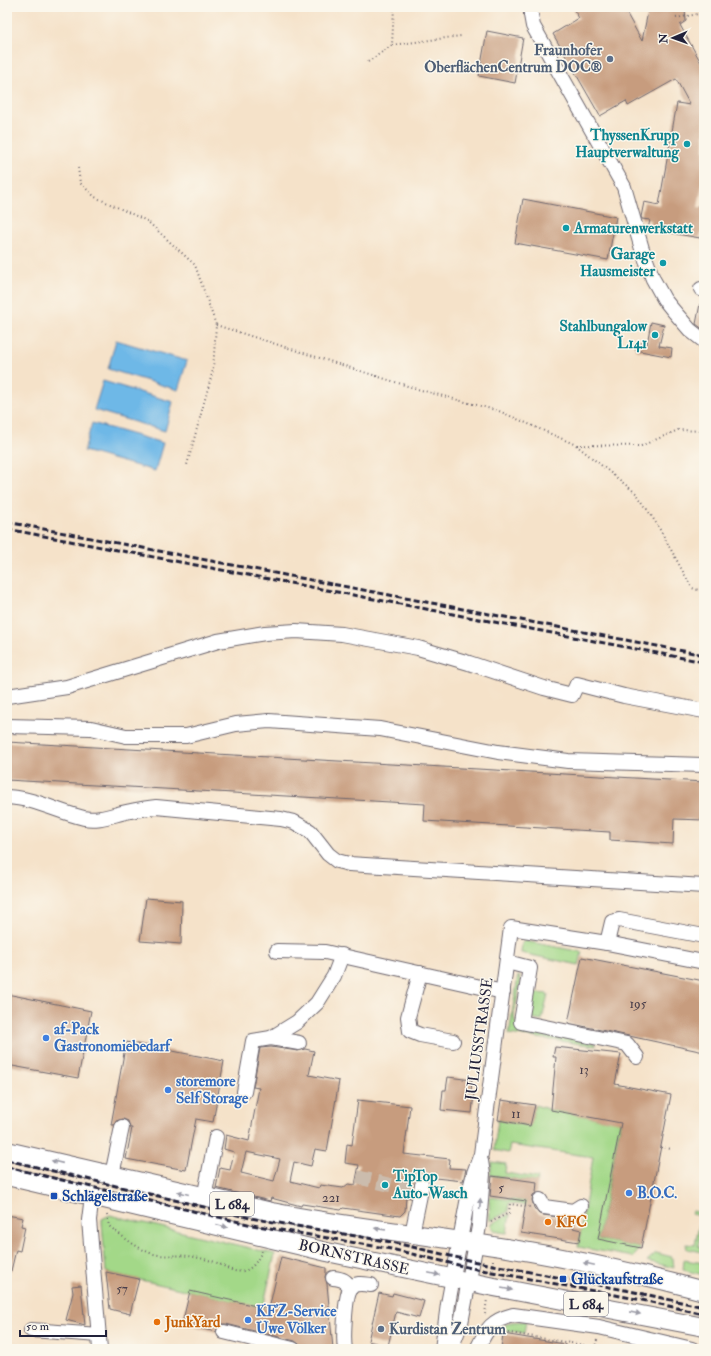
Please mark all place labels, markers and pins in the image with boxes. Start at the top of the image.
place label: Fraunhofer OberflächenCentrum DOC® [424,41,602,77]
marker: Fraunhofer OberflächenCentrum DOC® [605,54,615,64]
place label: ThyssenKrupp Hauptverwaltung [575,126,680,163]
marker: ThyssenKrupp Hauptverwaltung [682,139,692,149]
place label: Armaturenwerkstatt [573,219,693,238]
marker: Armaturenwerkstatt [561,223,571,233]
place label: Garage Hausmeister [580,245,656,281]
marker: Garage Hausmeister [658,258,668,268]
place label: Stahlbungalow L141 [559,317,648,353]
marker: Stahlbungalow L141 [650,330,660,340]
place label: af-Pack Gastronomiebedarf [54,1020,173,1056]
marker: af-Pack Gastronomiebedarf [41,1033,51,1043]
place label: storemore Self Storage [176,1072,249,1109]
marker: storemore Self Storage [163,1085,173,1095]
place label: TipTop Auto-Wasch [392,1167,468,1203]
marker: TipTop Auto-Wasch [380,1180,390,1190]
place label: B.O.C. [637,1184,677,1203]
place label: Schlägelstraße [62,1187,149,1207]
marker: B.O.C. [624,1188,634,1198]
marker: Schlägelstraße [49,1191,59,1201]
place label: KFC [556,1213,587,1232]
marker: KFC [543,1217,553,1227]
place label: Glückaufstraße [571,1270,664,1289]
marker: Glückaufstraße [558,1274,568,1284]
place label: KFZ-Service Uwe Völker [256,1302,337,1338]
place label: JunkYard [164,1313,221,1333]
marker: KFZ-Service Uwe Völker [243,1315,253,1325]
marker: JunkYard [152,1317,162,1327]
place label: Kurdistan Zentrum [389,1320,506,1339]
marker: Kurdistan Zentrum [376,1324,386,1334]

